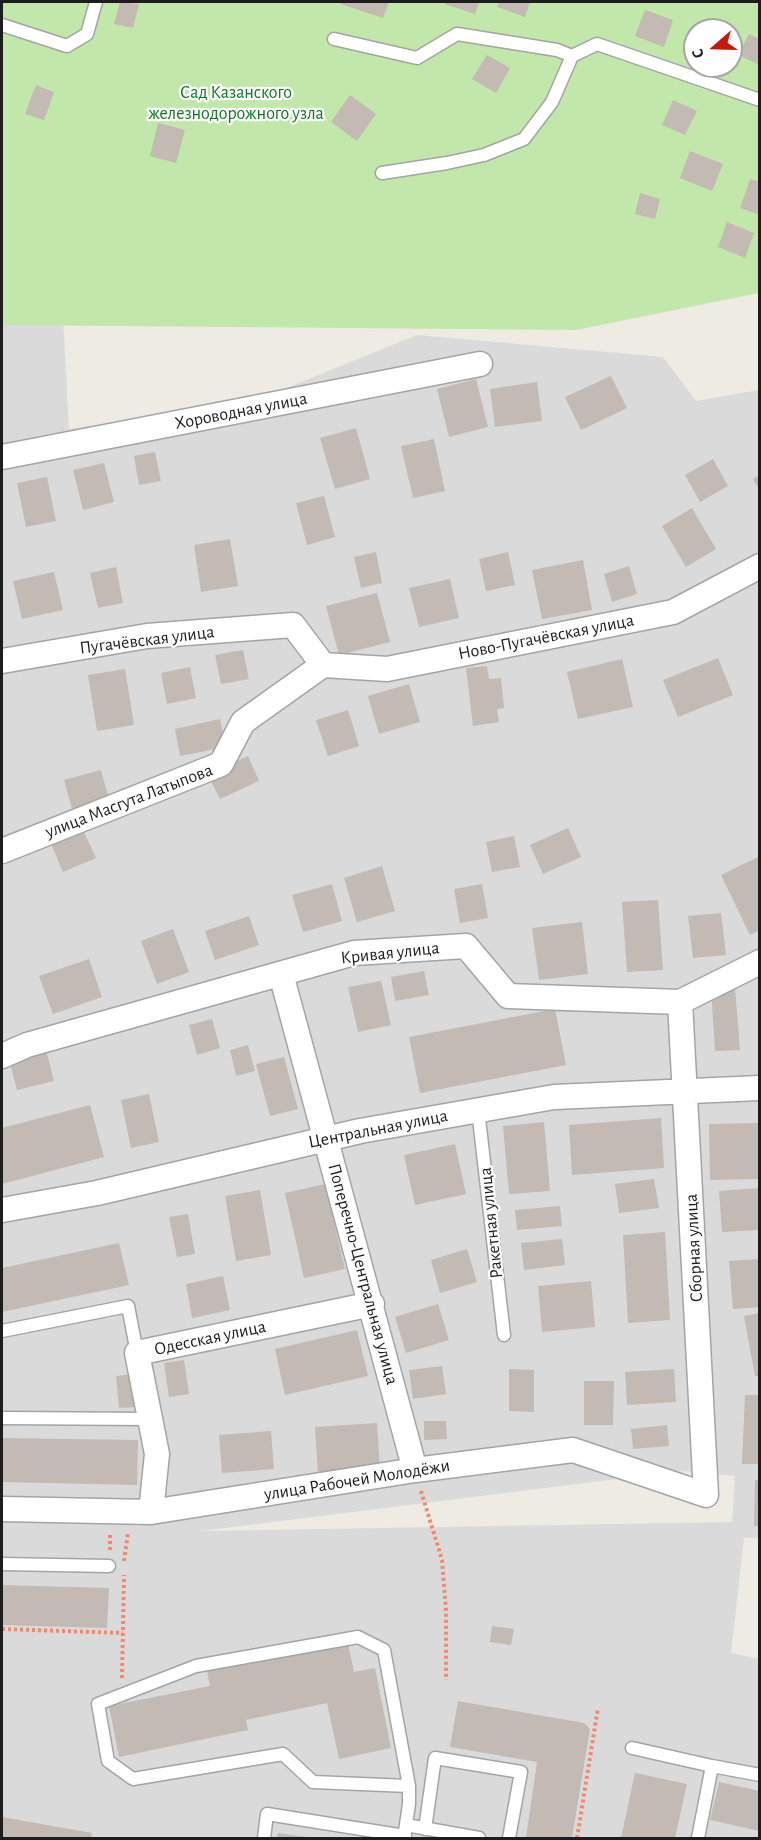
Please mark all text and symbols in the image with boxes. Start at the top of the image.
north arrow [683,18,743,78]
text: С [689,47,707,60]
park label: Сад Казанского железнодорожного узла [148,82,324,124]
street label: Хороводная улица [173,388,309,434]
street label: Ново-Пугачёвская улица [456,609,636,665]
street label: Пугачёвская улица [78,621,216,659]
street label: улица Масгута Латыпова [42,759,216,843]
street label: Кривая улица [340,937,440,969]
street label: Центральная улица [306,1105,450,1153]
street label: Поперечно-Центральная улица [323,1161,403,1387]
street label: Ракетная улица [474,1166,508,1280]
street label: Сборная улица [680,1193,708,1303]
street label: Одесская улица [152,1316,268,1360]
street label: улица Рабочей Молодёжи [262,1455,452,1505]

